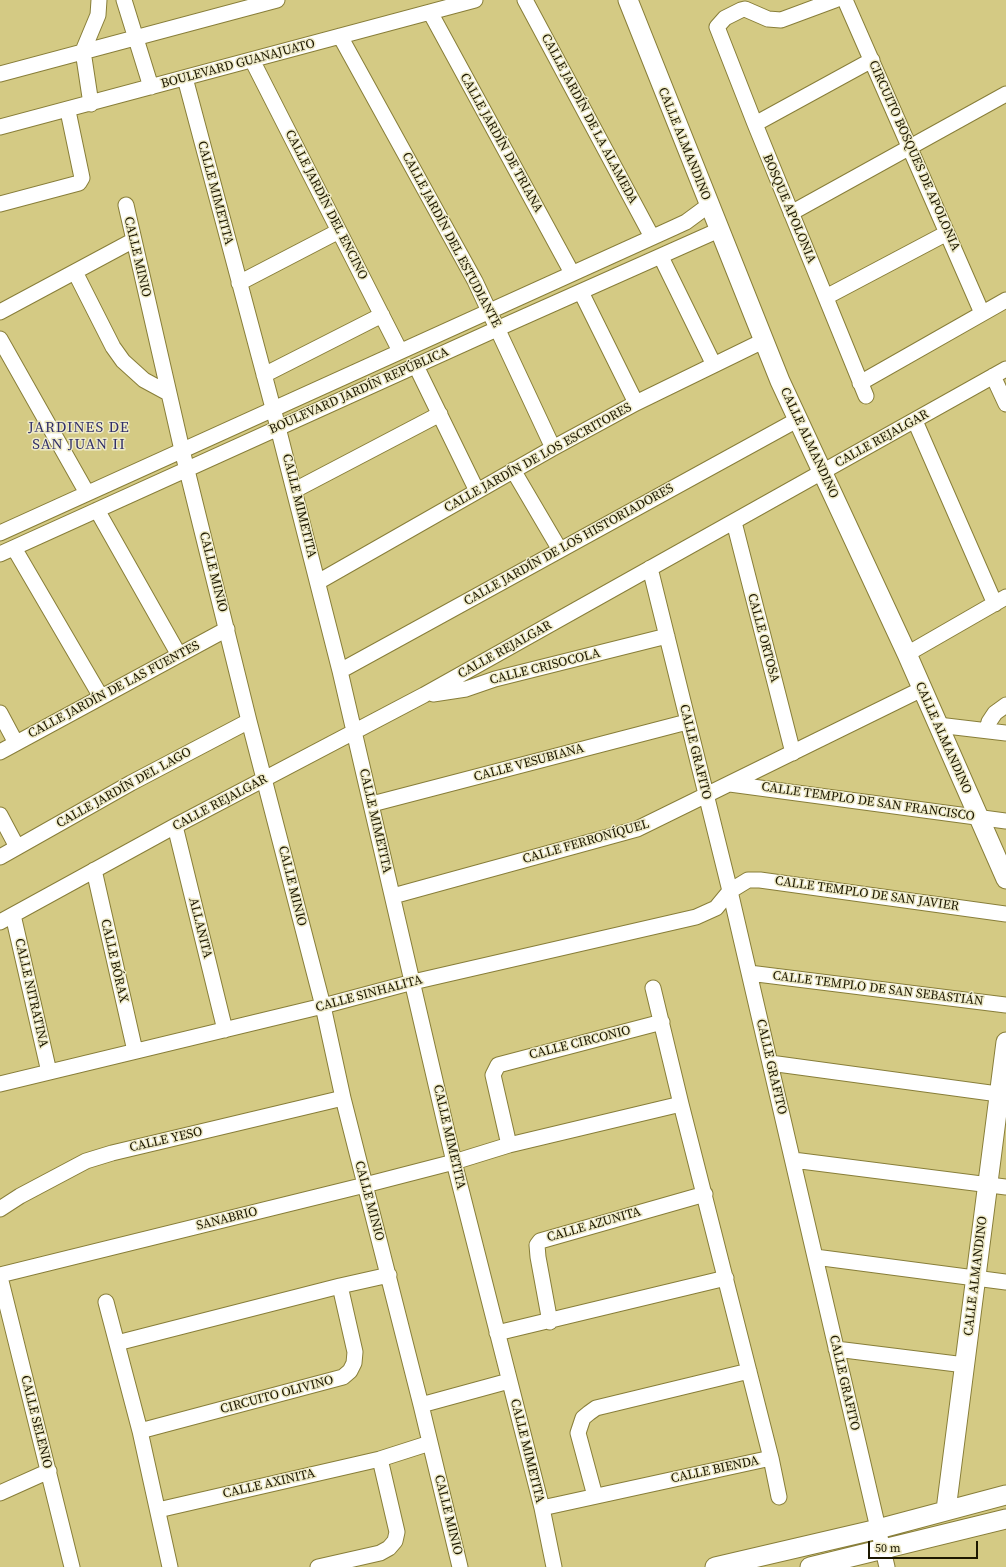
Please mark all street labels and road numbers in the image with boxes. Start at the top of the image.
street label: CALLE JARDÍN DE LA ALAMEDA [537,31,641,207]
street label: BOULEVARD GUANAJUATO [159,36,317,92]
street label: CIRCUITO BOSQUES DE APOLONIA [865,58,963,254]
street label: CALLE JARDÍN DE TRIANA [456,71,546,215]
street label: CALLE ALMANDINO [654,85,714,203]
street label: CALLE JARDÍN DEL ENCINO [281,127,371,283]
street label: CALLE MIMETITA [194,139,236,247]
street label: CALLE JARDÍN DEL ESTUDIANTE [398,150,504,330]
street label: BOSQUE APOLONIA [759,152,819,266]
street label: CALLE MINIO [120,215,154,299]
street label: BOULEVARD JARDÍN REPÚBLICA [267,344,451,438]
street label: CALLE ALMANDINO [776,385,842,501]
street label: CALLE JARDÍN DE LOS ESCRITORES [442,400,634,516]
street label: CALLE REJALGAR [832,407,932,471]
street label: CALLE MIMETITA [278,452,320,560]
street label: CALLE JARDÍN DE LOS HISTORIADORES [461,481,677,609]
street label: CALLE MINIO [195,530,231,614]
street label: CALLE ORTOSA [744,592,782,684]
street label: CALLE REJALGAR [455,618,555,682]
street label: CALLE JARDÍN DE LAS FUENTES [25,638,203,742]
street label: CALLE CRISOCOLA [488,646,602,688]
street label: CALLE ALMANDINO [911,680,975,796]
street label: CALLE GRAFITO [676,703,714,801]
street label: CALLE VESUBIANA [472,741,586,785]
street label: CALLE JARDÍN DEL LAGO [54,744,194,832]
street label: CALLE MIMETITA [355,767,395,875]
street label: CALLE REJALGAR [170,771,270,835]
street label: CALLE TEMPLO DE SAN FRANCISCO [760,779,976,825]
street label: CALLE FERRONÍQUEL [521,816,651,868]
street label: CALLE MINIO [274,844,310,928]
street label: CALLE TEMPLO DE SAN JAVIER [774,873,960,915]
street label: ALLANITA [185,896,215,960]
street label: CALLE BÓRAX [97,918,131,1004]
street label: CALLE NITRATINA [11,937,51,1049]
street label: CALLE TEMPLO DE SAN SEBASTIÁN [772,968,984,1010]
street label: CALLE SINHALITA [314,972,424,1016]
street label: CALLE GRAFITO [752,1018,790,1116]
street label: CALLE CIRCONIO [528,1023,632,1063]
street label: CALLE MIMETITA [429,1083,469,1191]
street label: CALLE YESO [128,1124,204,1156]
street label: CALLE MINIO [351,1159,387,1243]
street label: SANABRIO [195,1204,259,1234]
street label: CALLE AZUNITA [545,1204,643,1246]
street label: CALLE ALMANDINO [961,1215,991,1337]
street label: CALLE GRAFITO [825,1334,863,1432]
street label: CIRCUITO OLIVINO [219,1372,335,1418]
street label: CALLE SELENIO [17,1374,55,1470]
street label: CALLE MIMETITA [506,1397,548,1505]
street label: CALLE BIENDA [670,1453,760,1487]
street label: CALLE AXINITA [221,1466,317,1502]
street label: CALLE MINIO [430,1473,466,1557]

